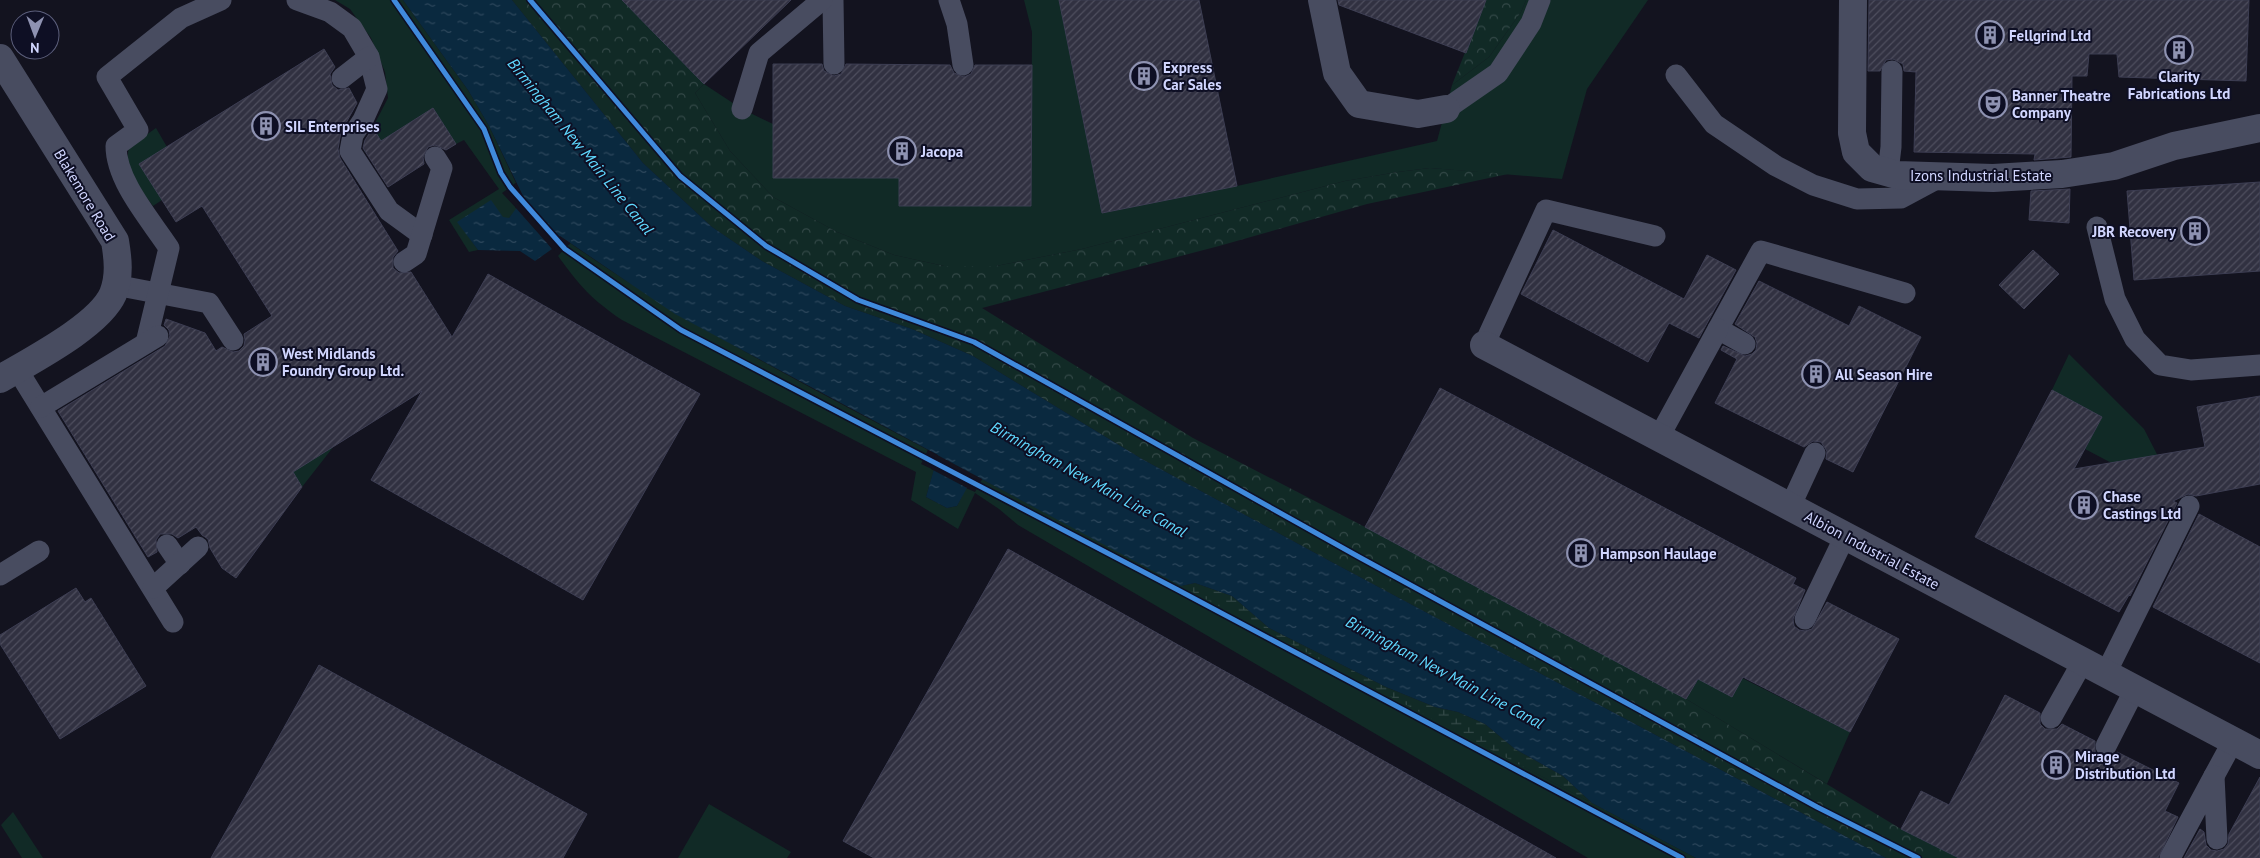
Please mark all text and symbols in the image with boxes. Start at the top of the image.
north arrow [10,10,60,60]
building icon: Fellgrind Ltd [1975,20,2005,50]
place label: Fellgrind Ltd [2009,26,2091,45]
building icon: Clarity Fabrications Ltd [2164,35,2194,65]
text: N [30,39,40,57]
water label: Birmingham New Main Line Canal [504,54,659,239]
place label: Express Car Sales [1163,58,1221,94]
building icon: Express Car Sales [1129,61,1159,91]
place label: Clarity Fabrications Ltd [2128,67,2230,103]
place label: Banner Theatre Company [2012,86,2111,122]
theatre icon: Banner Theatre Company [1978,89,2008,119]
building icon: SIL Enterprises [251,111,281,141]
place label: SIL Enterprises [285,117,380,136]
building icon: Jacopa [887,136,917,166]
place label: Jacopa [920,142,963,161]
street label: Blakemore Road [50,146,120,244]
street label: Izons Industrial Estate [1910,166,2052,185]
building icon: JBR Recovery [2180,216,2210,246]
place label: JBR Recovery [2091,222,2177,241]
place label: West Midlands Foundry Group Ltd. [282,344,404,380]
building icon: West Midlands Foundry Group Ltd. [248,347,278,377]
building icon: All Season Hire [1801,359,1831,389]
place label: All Season Hire [1835,365,1933,384]
water label: Birmingham New Main Line Canal [987,417,1191,542]
place label: Chase Castings Ltd [2103,487,2181,523]
building icon: Chase Castings Ltd [2069,490,2099,520]
street label: Albion Industrial Estate [1801,506,1943,594]
building icon: Hampson Haulage [1566,538,1596,568]
place label: Hampson Haulage [1600,544,1717,563]
water label: Birmingham New Main Line Canal [1343,611,1548,733]
place label: Mirage Distribution Ltd [2075,747,2176,783]
building icon: Mirage Distribution Ltd [2041,750,2071,780]

